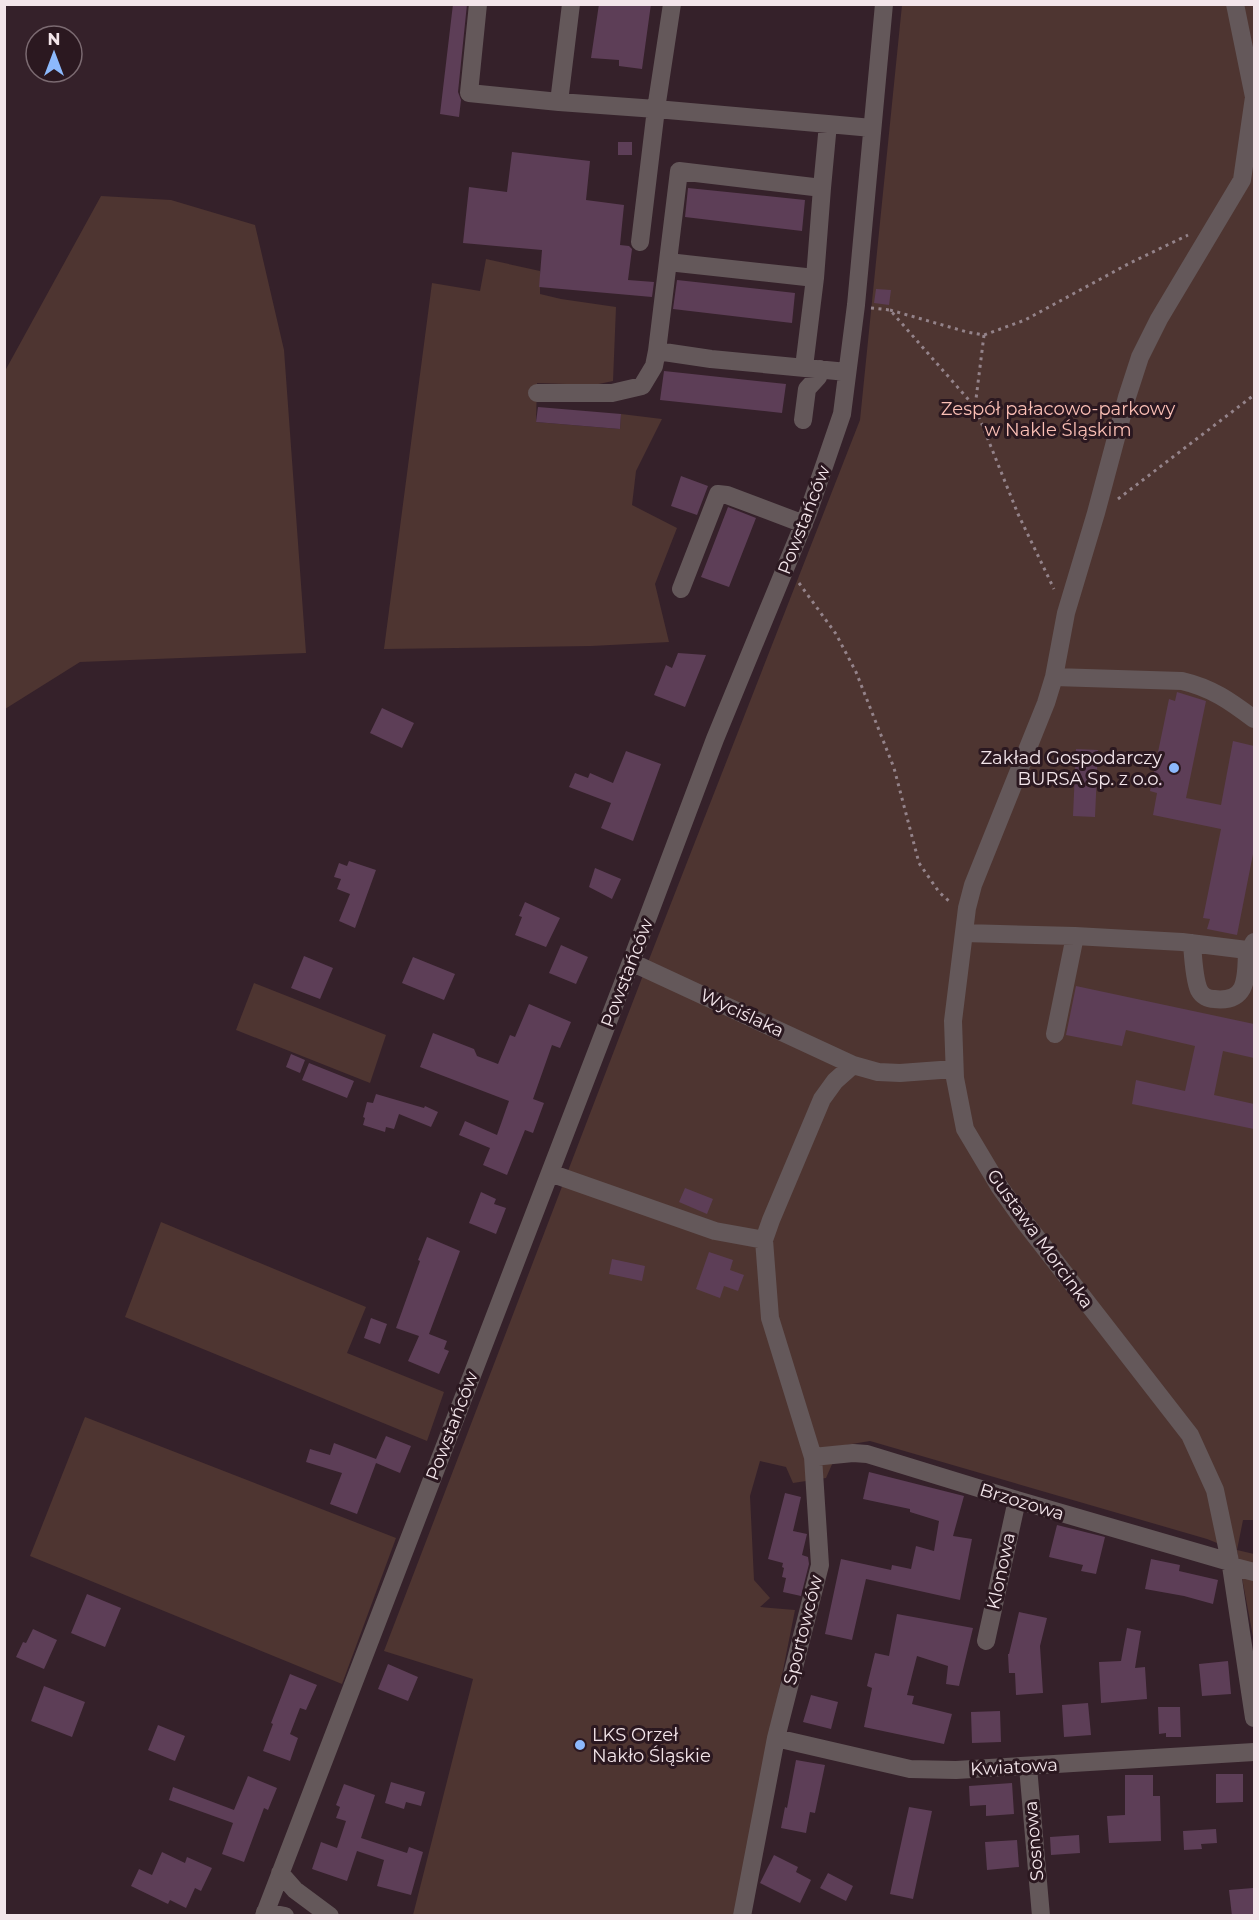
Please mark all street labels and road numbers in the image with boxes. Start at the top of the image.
street label: Powstańców [773,462,835,578]
street label: Powstańców [596,915,658,1031]
street label: Wyciślaka [697,984,787,1042]
street label: Gustawa Morcinka [982,1165,1098,1313]
street label: Powstańców [421,1368,483,1484]
street label: Brzozowa [977,1479,1067,1525]
street label: Klonowa [982,1530,1020,1612]
street label: Sportowców [779,1573,827,1687]
street label: Kwiatowa [970,1754,1058,1780]
street label: Sosnowa [1020,1800,1048,1882]

